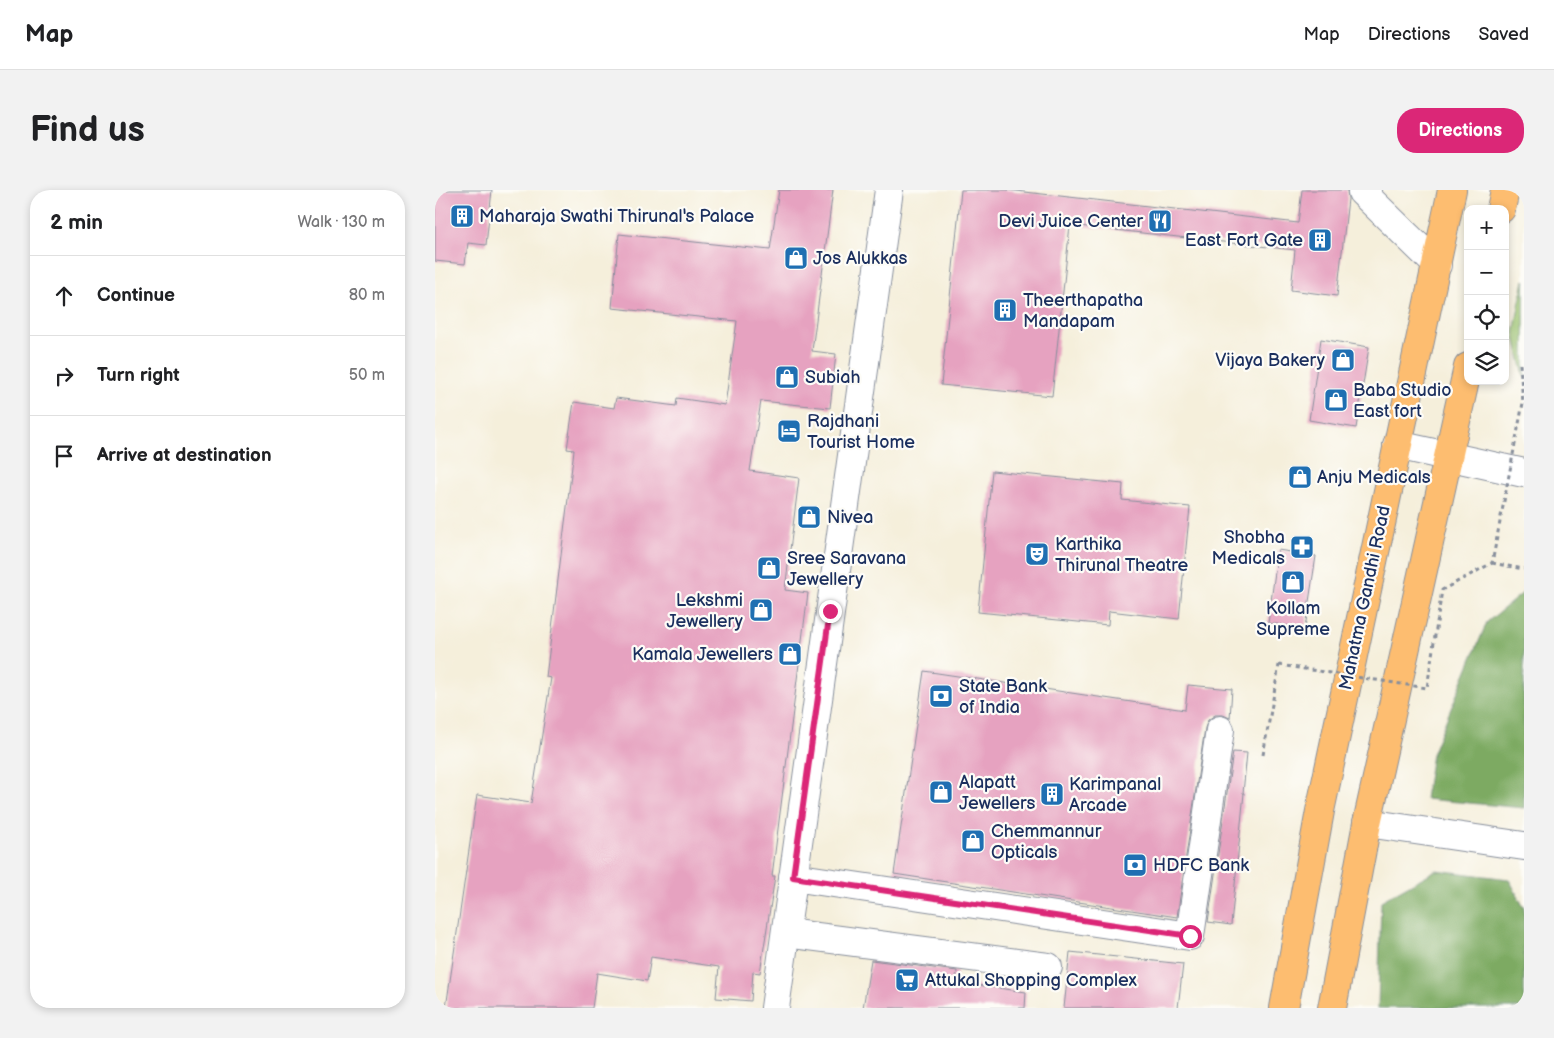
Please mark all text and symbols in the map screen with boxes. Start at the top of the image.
text: Map [25,20,73,49]
text: Map [1304,24,1340,45]
text: Directions [1368,24,1450,45]
text: Saved [1478,24,1529,45]
button: Directions [1397,108,1524,153]
text: Find us [30,109,145,152]
building icon: Maharaja Swathi Thirunal's Palace [449,203,475,229]
map controls [1464,205,1509,385]
button: + [1464,205,1509,250]
place label: Maharaja Swathi Thirunal's Palace [479,206,755,227]
restaurant icon: Devi Juice Center [1147,208,1173,234]
text: 2 min [50,210,103,235]
place label: Devi Juice Center [998,211,1144,232]
text: Walk · 130 m [297,213,385,232]
building icon: East Fort Gate [1307,227,1333,253]
place label: East Fort Gate [1185,230,1303,251]
shop icon: Jos Alukkas [783,245,809,271]
place label: Jos Alukkas [813,248,908,269]
button: − [1464,250,1509,295]
icon: ahead [50,282,78,310]
text: Continue [97,284,175,307]
text: 80 m [349,286,385,305]
place label: Theerthapatha Mandapam [1023,290,1143,332]
button: locate [1464,295,1509,340]
building icon: Theerthapatha Mandapam [992,297,1018,323]
button: layers [1464,340,1509,385]
shop icon: Vijaya Bakery [1330,347,1356,373]
place label: Vijaya Bakery [1215,350,1326,371]
icon: right [50,362,78,390]
text: Turn right [97,364,180,387]
shop icon: Subiah [774,364,800,390]
text: 50 m [349,366,385,385]
place label: Subiah [805,367,860,388]
place label: Baba Studio East fort [1353,380,1451,422]
shop icon: Baba Studio East fort [1323,387,1349,413]
place label: Rajdhani Tourist Home [807,411,915,453]
hotel icon: Rajdhani Tourist Home [776,418,802,444]
icon: arrive [50,442,78,470]
text: Arrive at destination [97,444,272,467]
shop icon: Anju Medicals [1287,464,1313,490]
place label: Anju Medicals [1317,467,1431,488]
shop icon: Nivea [796,504,822,530]
street label: Mahatma Gandhi Road [1335,504,1395,692]
place label: Nivea [827,507,873,528]
place label: Shobha Medicals [1212,527,1285,569]
place label: Karthika Thirunal Theatre [1055,534,1189,576]
pharmacy icon: Shobha Medicals [1289,534,1315,560]
theatre icon: Karthika Thirunal Theatre [1024,541,1050,567]
place label: Sree Saravana Jewellery [787,548,906,590]
shop icon: Sree Saravana Jewellery [756,555,782,581]
shop icon: Kollam Supreme [1280,569,1306,595]
place label: Lekshmi Jewellery [667,590,744,632]
shop icon: Lekshmi Jewellery [748,597,774,623]
place label: Kollam Supreme [1256,598,1330,640]
route end [819,600,842,623]
shop icon: Kamala Jewellers [777,641,803,667]
place label: Kamala Jewellers [632,644,773,665]
place label: State Bank of India [959,676,1047,718]
bank icon: State Bank of India [928,683,954,709]
place label: Alapatt Jewellers [959,772,1035,814]
place label: Karimpanal Arcade [1069,774,1161,816]
shop icon: Alapatt Jewellers [928,779,954,805]
building icon: Karimpanal Arcade [1039,781,1065,807]
place label: Chemmannur Opticals [991,821,1102,863]
shop icon: Chemmannur Opticals [960,828,986,854]
bank icon: HDFC Bank [1122,852,1148,878]
place label: HDFC Bank [1153,855,1249,876]
route start [1179,925,1202,948]
supermarket icon: Attukal Shopping Complex [894,967,920,993]
place label: Attukal Shopping Complex [925,970,1137,991]

